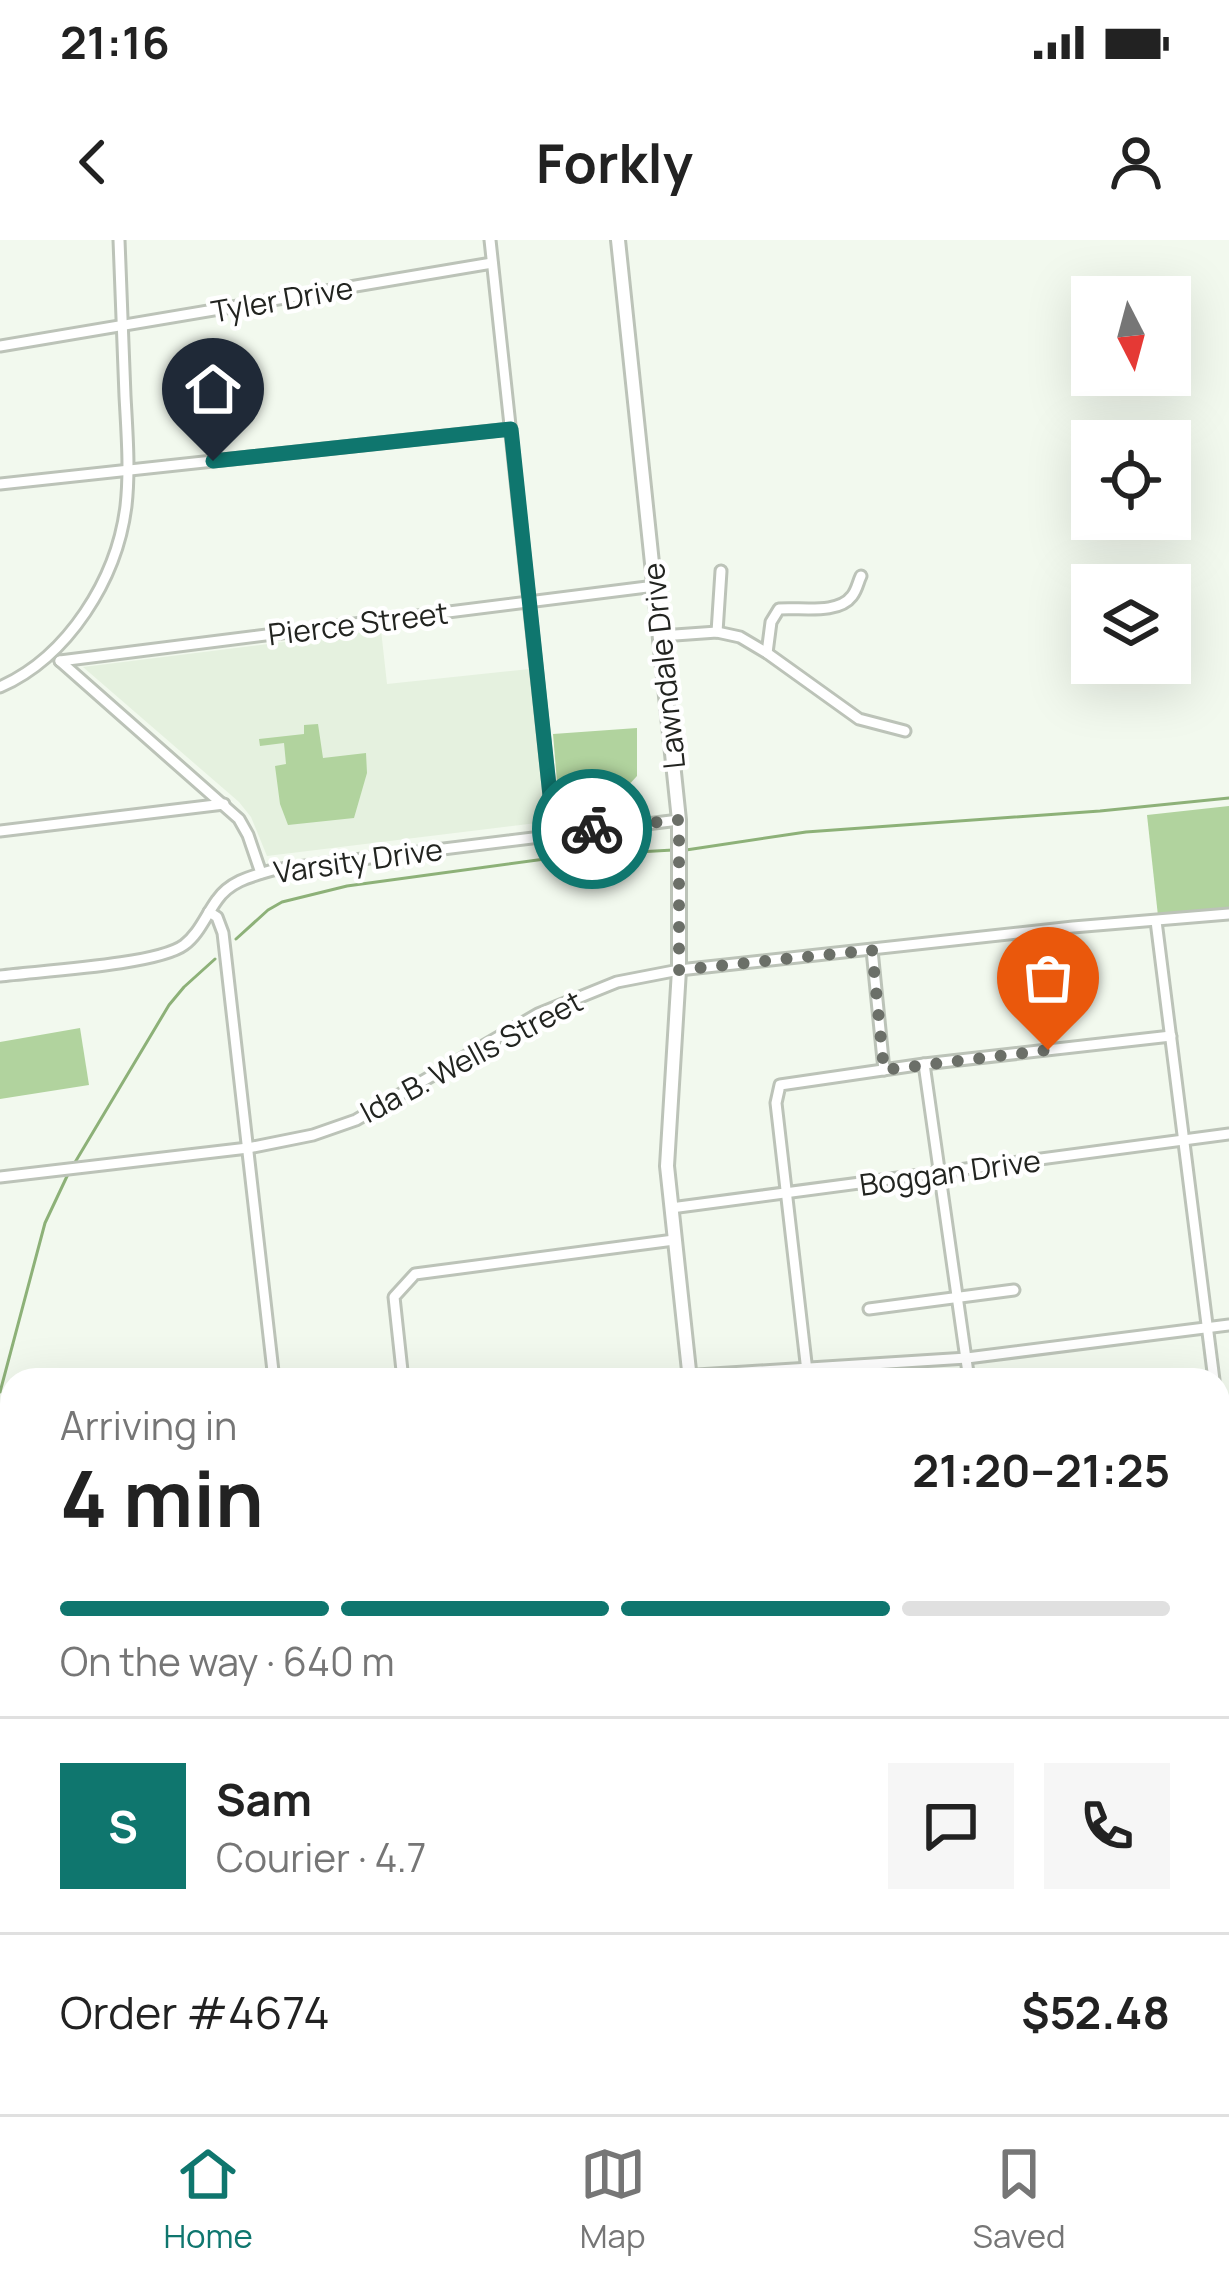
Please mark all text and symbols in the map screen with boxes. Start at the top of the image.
text: 21:16 [60,11,170,73]
text: Forkly [536,125,693,199]
icon: back [60,129,126,195]
icon: person [1103,129,1169,195]
street label: Tyler Drive [208,266,356,332]
north arrow [1071,276,1191,396]
map controls [1071,276,1191,684]
pin [162,338,264,461]
icon: home [180,356,246,422]
button: locate [1071,420,1191,540]
street label: Lawndale Drive [632,561,694,771]
button: layers [1071,564,1191,684]
street label: Pierce Street [266,592,450,654]
courier [532,769,652,889]
icon: bike [559,796,625,862]
street label: Varsity Drive [271,828,445,892]
pin [997,927,1099,1050]
icon: bag [1015,945,1081,1011]
street label: Ida B. Wells Street [353,980,589,1132]
street label: Boggan Drive [857,1139,1043,1205]
text: Arriving in [60,1398,237,1452]
text: 21:20–21:25 [912,1439,1170,1501]
text: 4 min [60,1444,264,1550]
text: On the way · 640 m [60,1634,395,1688]
button: chat [888,1763,1014,1889]
button: phone [1044,1763,1170,1889]
text: Sam [216,1768,312,1830]
text: S [108,1795,138,1857]
text: Courier · 4.7 [216,1830,426,1884]
text: Order #4674 [60,1981,330,2043]
text: $52.48 [1021,1981,1170,2043]
tab: Home [163,2141,253,2258]
tab: Map [580,2141,646,2258]
tab: Saved [973,2141,1066,2258]

